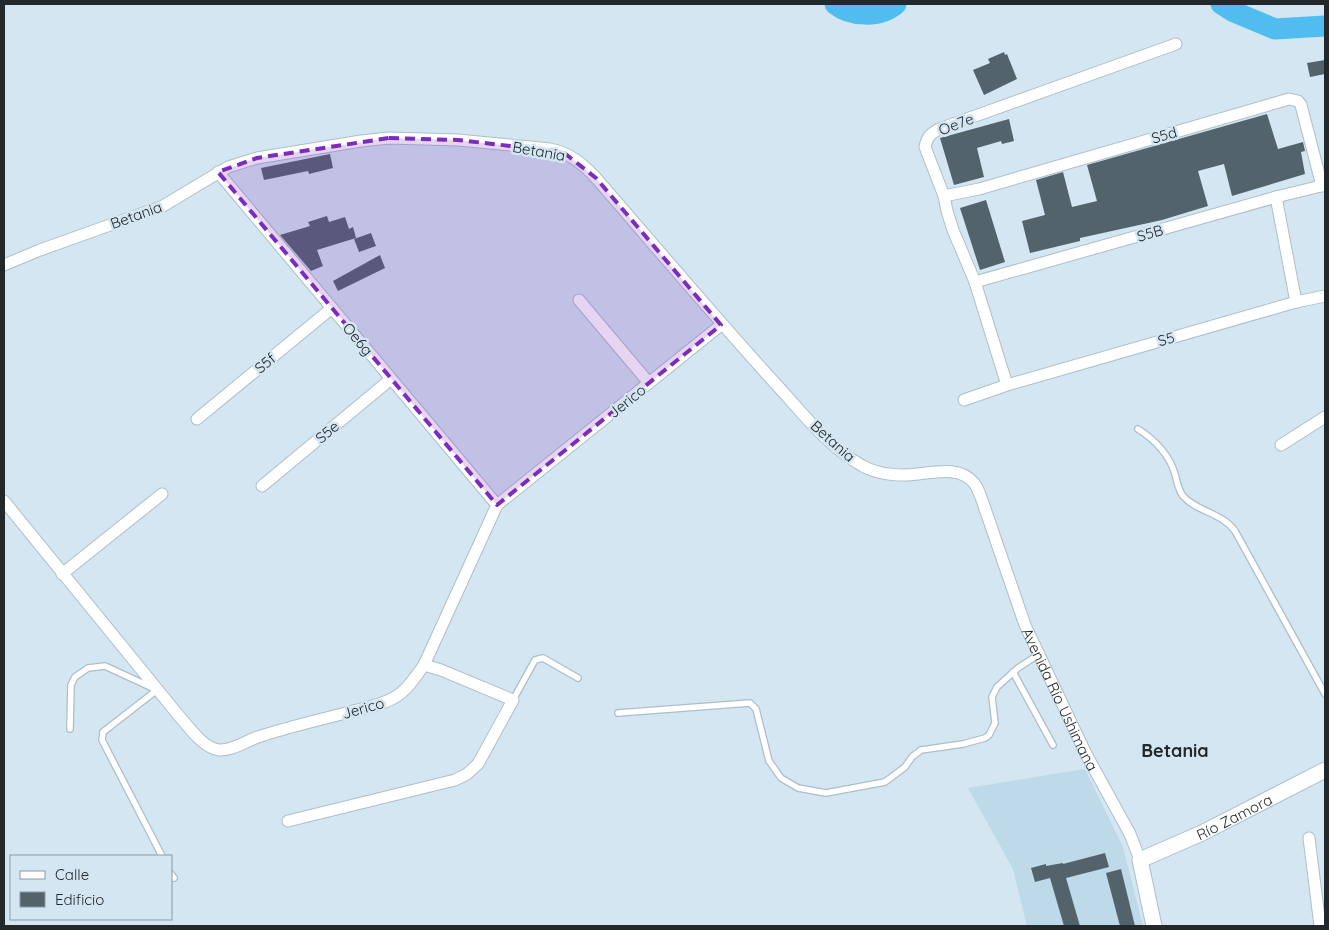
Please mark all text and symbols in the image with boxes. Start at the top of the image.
street label: Oe7e [936,109,976,139]
street label: S5d [1149,122,1179,148]
street label: Betania [511,137,567,165]
street label: Betania [108,197,164,233]
street label: S5B [1135,220,1166,246]
street label: Oe6g [339,319,377,359]
street label: S5 [1155,328,1177,350]
street label: S5f [250,348,280,377]
street label: Jerico [604,380,650,422]
street label: Betania [807,416,859,466]
street label: S5e [311,417,343,447]
street label: Avenida Río Ushimana [1018,625,1103,774]
street label: Jerico [340,693,386,723]
district label: Betania [1141,739,1209,762]
street label: Río Zamora [1193,789,1275,844]
legend [10,855,172,920]
text: Calle [55,865,89,884]
text: Edificio [55,890,104,909]

